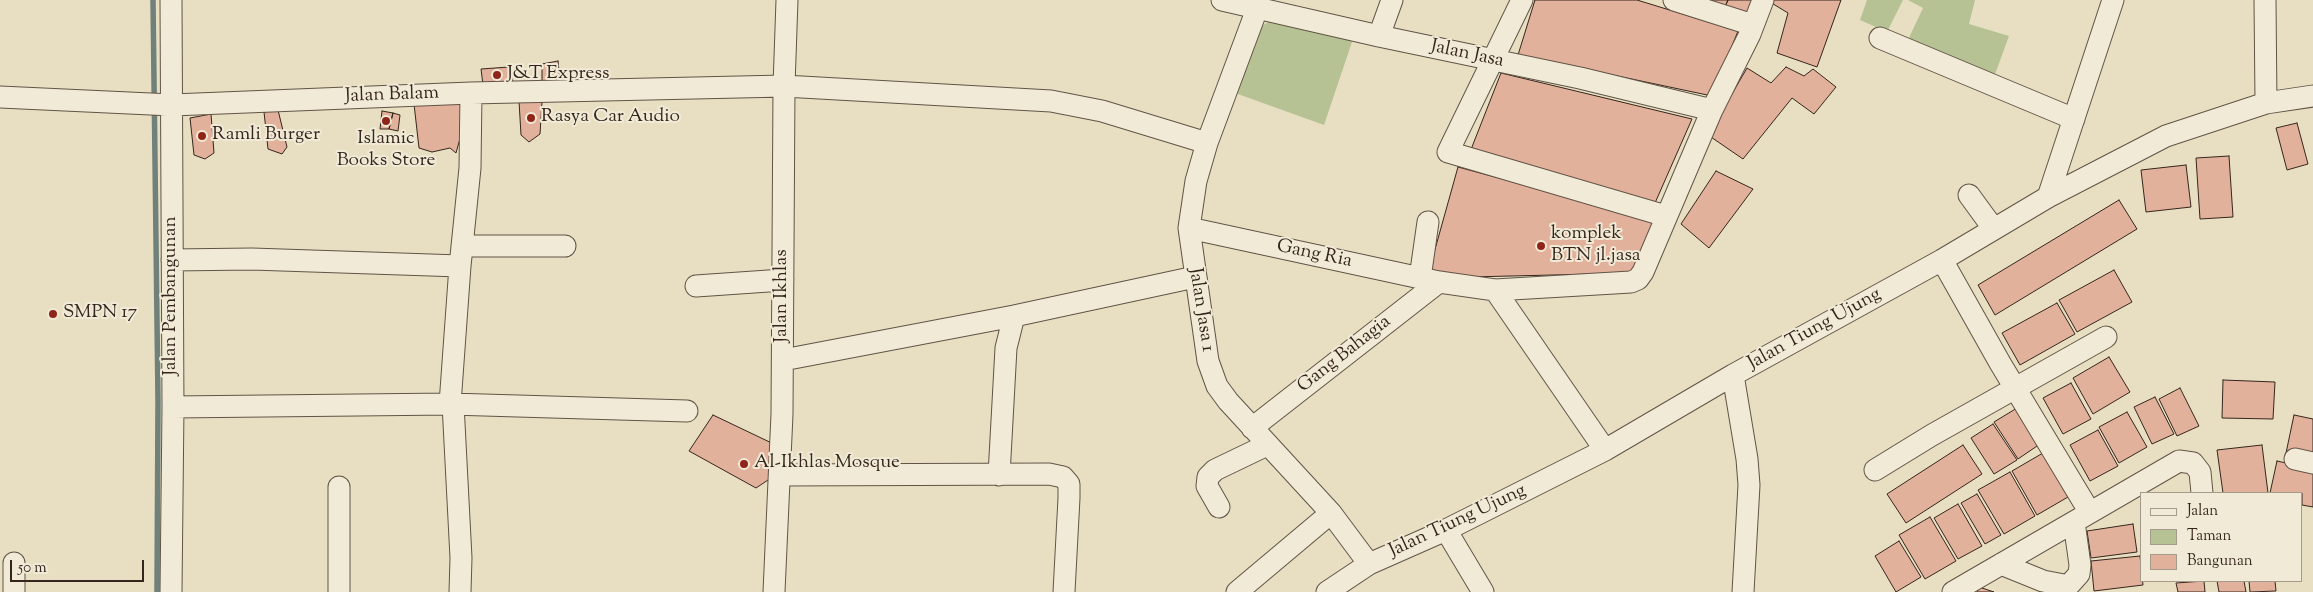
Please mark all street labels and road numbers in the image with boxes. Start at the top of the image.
street label: Jalan Jasa [1428,36,1506,74]
street label: Jalan Balam [345,83,439,109]
street label: Jalan Pembangunan [161,216,183,376]
street label: Gang Ria [1274,236,1354,274]
street label: Jalan Ikhlas [772,249,794,343]
street label: Jalan Jasa 1 [1182,266,1218,354]
street label: Jalan Tiung Ujung [1744,284,1886,376]
street label: Gang Bahagia [1294,311,1396,399]
street label: Jalan Tiung Ujung [1386,480,1530,564]

